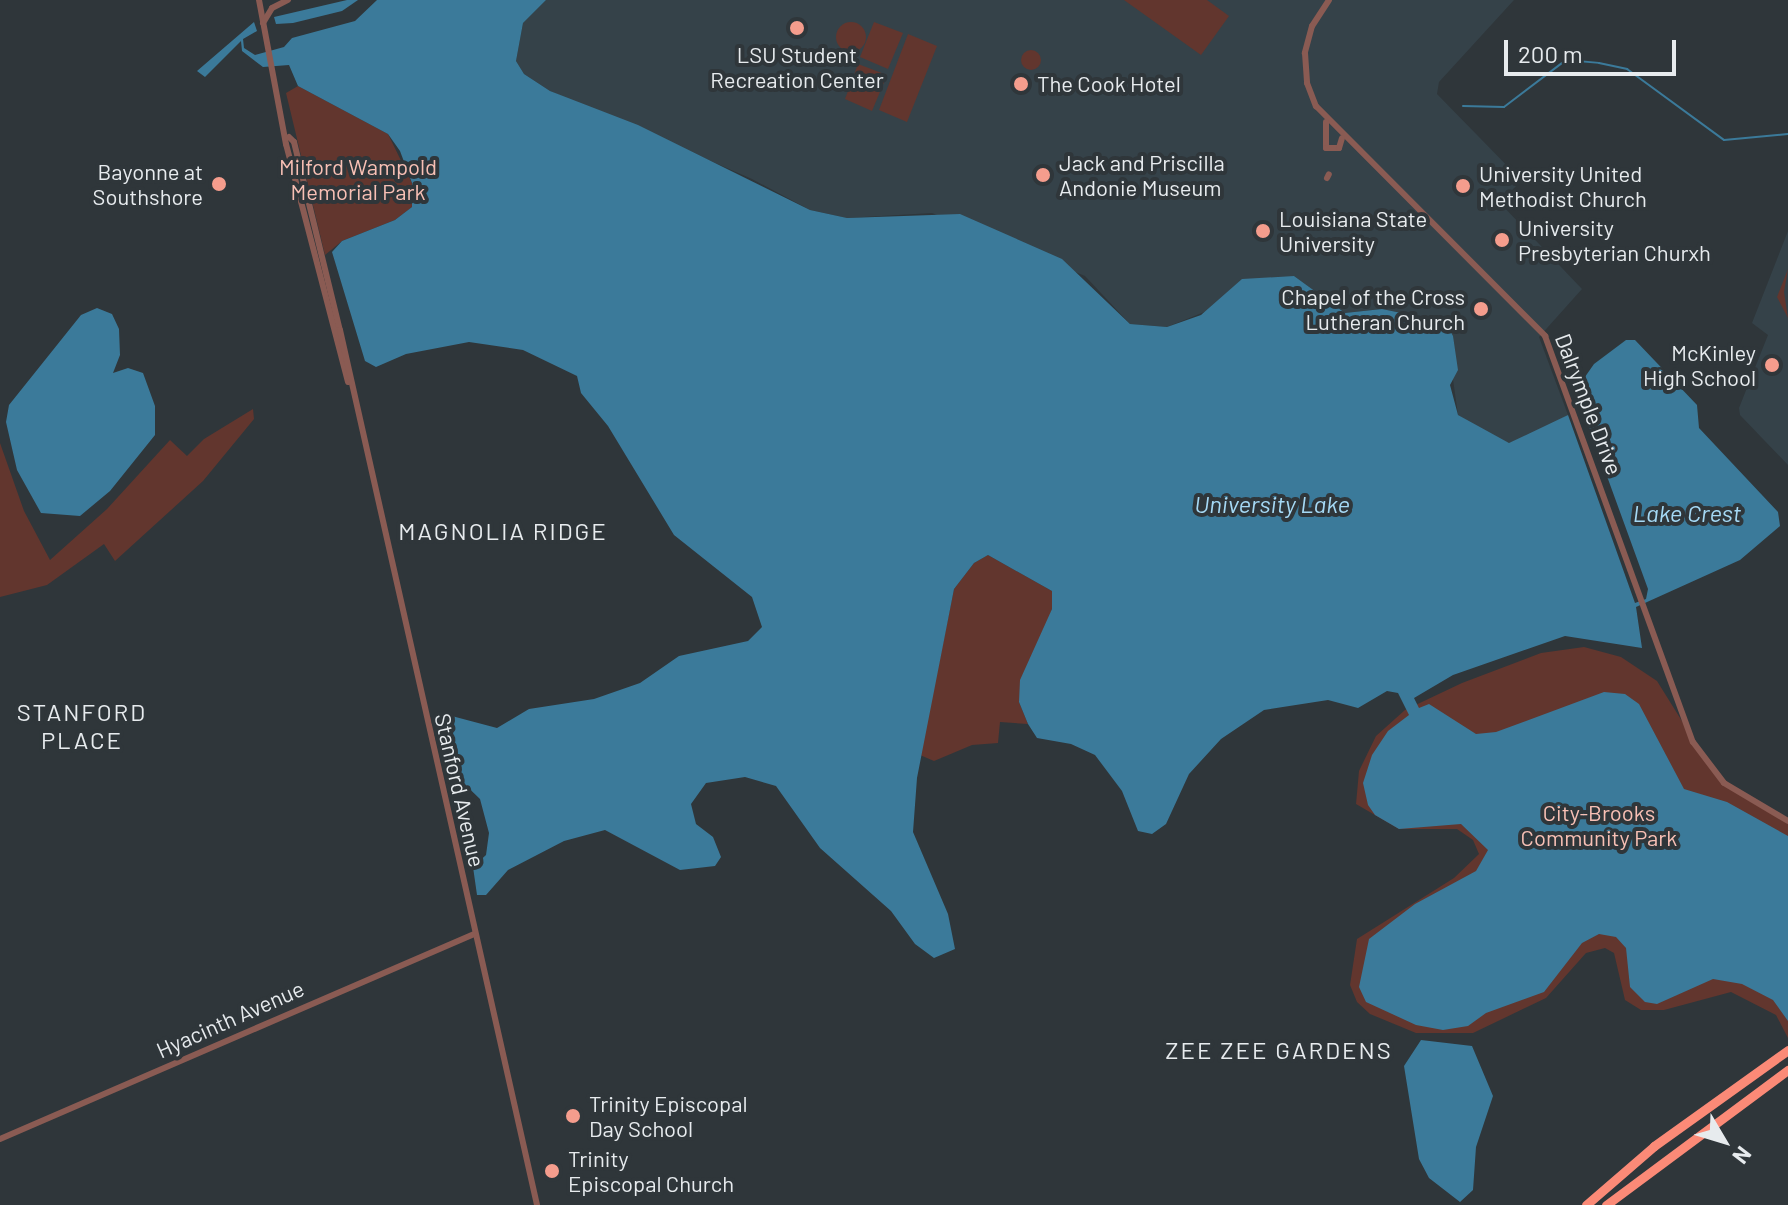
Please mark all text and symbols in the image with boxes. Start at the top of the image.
marker: LSU Student Recreation Center [788,19,806,37]
scale bar [1508,24,1680,74]
text: 200 m [1518,39,1583,68]
place label: LSU Student Recreation Center [710,41,884,92]
place label: The Cook Hotel [1037,71,1181,97]
marker: The Cook Hotel [1012,75,1030,93]
place label: Jack and Priscilla Andonie Museum [1059,149,1225,200]
park label: Milford Wampold Memorial Park [279,153,437,204]
place label: Bayonne at Southshore [93,158,203,210]
place label: University United Methodist Church [1479,160,1647,212]
marker: Jack and Priscilla Andonie Museum [1034,166,1052,184]
marker: Bayonne at Southshore [210,175,228,193]
marker: University United Methodist Church [1454,177,1472,195]
place label: Louisiana State University [1279,205,1427,256]
place label: University Presbyterian Churxh [1518,214,1711,266]
marker: Louisiana State University [1254,222,1272,240]
marker: University Presbyterian Churxh [1493,231,1511,249]
place label: Chapel of the Cross Lutheran Church [1281,283,1465,334]
marker: Chapel of the Cross Lutheran Church [1472,300,1490,318]
street label: Dalrymple Drive [1550,330,1628,478]
place label: McKinley High School [1643,339,1756,390]
marker: McKinley High School [1763,356,1781,374]
water label: University Lake [1194,490,1350,518]
water label: Lake Crest [1633,499,1741,527]
district label: MAGNOLIA RIDGE [398,517,608,545]
district label: STANFORD PLACE [17,698,147,754]
street label: Stanford Avenue [429,711,491,869]
park label: City-Brooks Community Park [1521,799,1677,850]
street label: Hyacinth Avenue [152,975,308,1063]
district label: ZEE ZEE GARDENS [1165,1036,1393,1064]
place label: Trinity Episcopal Day School [589,1090,747,1142]
north arrow [1684,1101,1764,1181]
marker: Trinity Episcopal Day School [564,1107,582,1125]
text: N [1728,1142,1758,1170]
place label: Trinity Episcopal Church [568,1145,734,1196]
marker: Trinity Episcopal Church [543,1162,561,1180]

